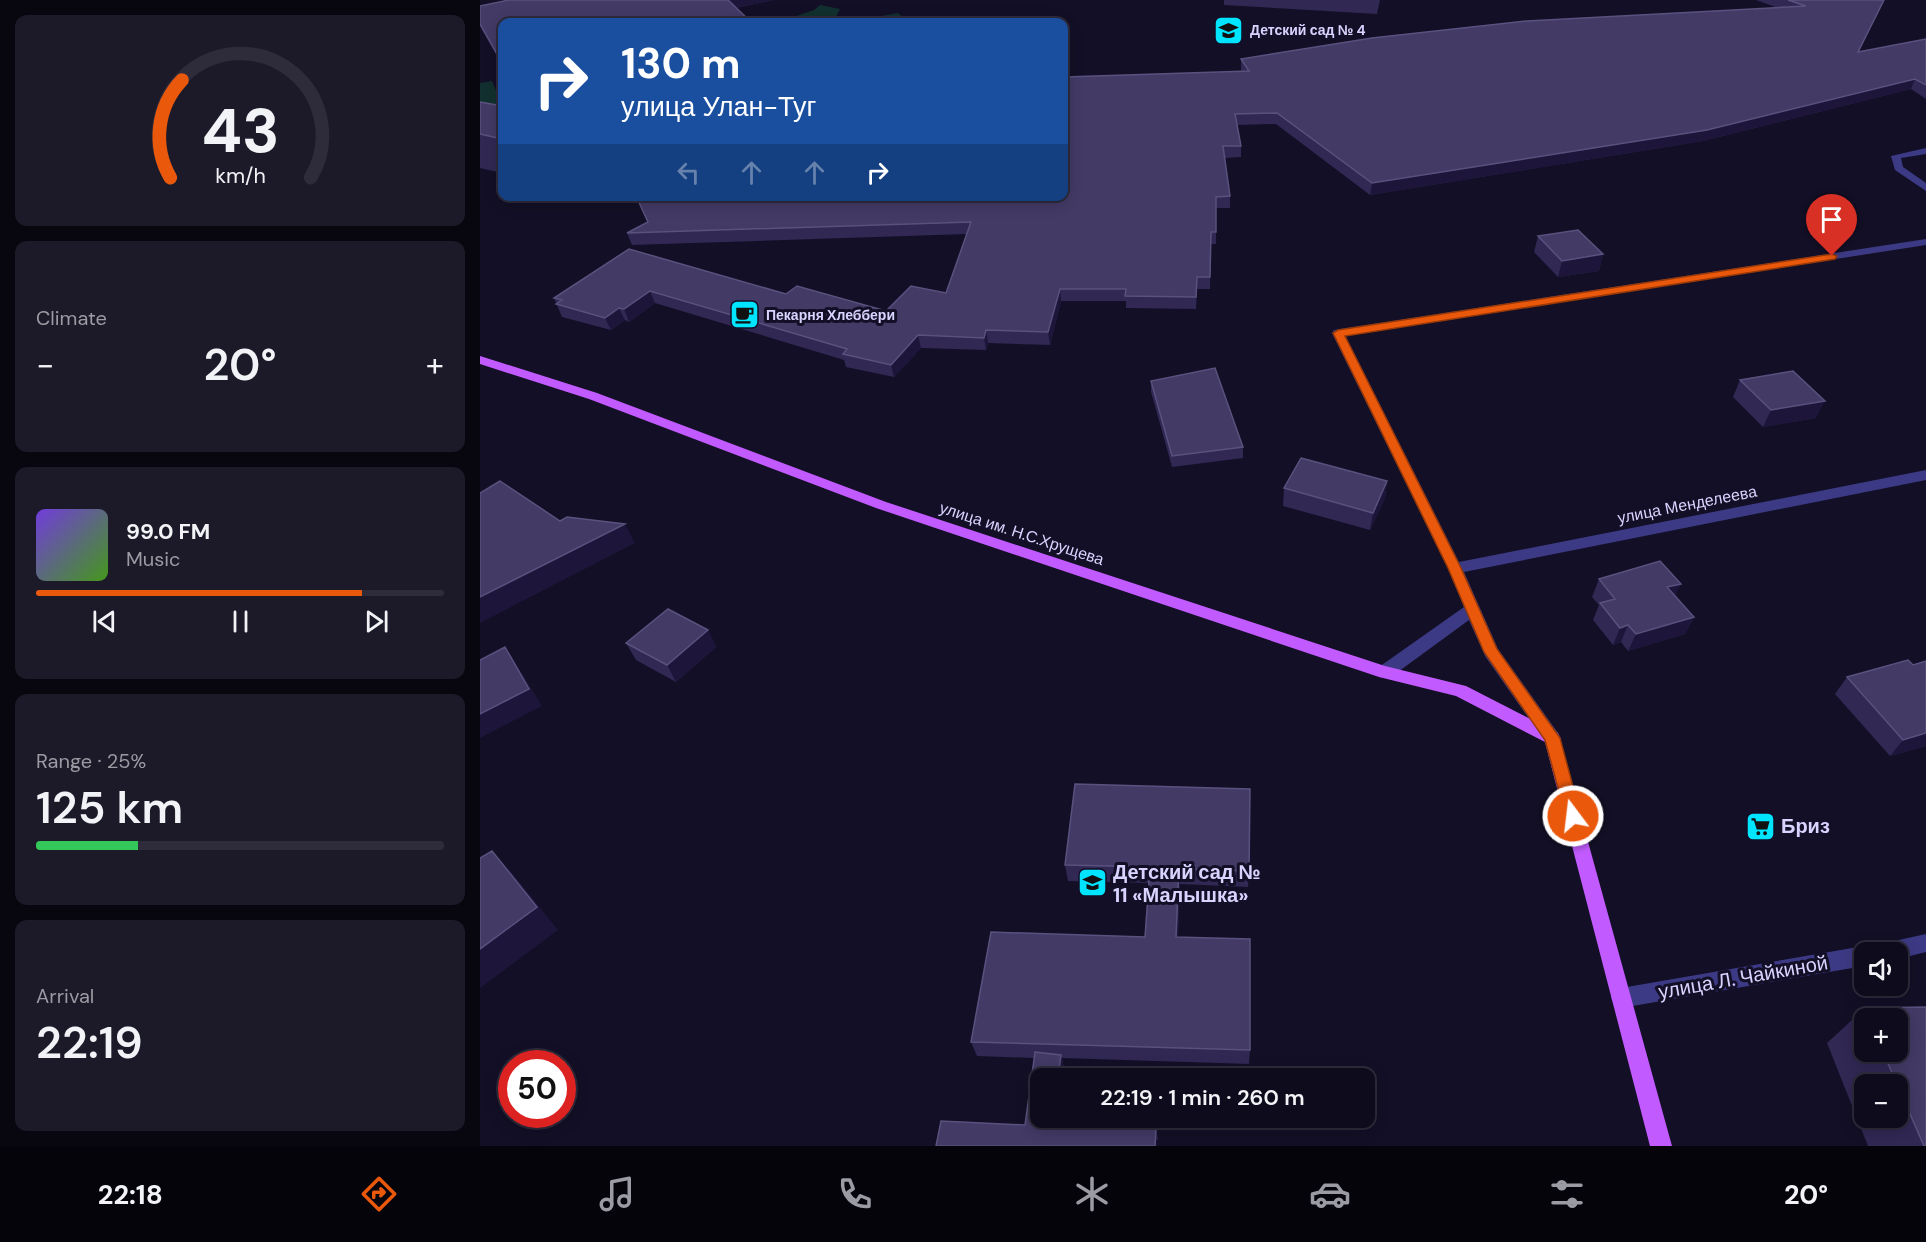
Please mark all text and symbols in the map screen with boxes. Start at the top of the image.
school or university icon: Детский сад № 4 [1213,14,1245,46]
place label: Детский сад № 4 [1250,21,1366,39]
text: 130 m [621,36,741,91]
icon: right [522,42,600,120]
text: улица Улан-Туг [621,89,816,124]
text: 43 [201,90,279,171]
icon: left [672,156,705,189]
icon: ahead [735,156,768,189]
icon: ahead [798,156,831,189]
icon: right [861,156,894,189]
text: km/h [215,162,265,190]
pin [1806,194,1857,256]
icon: arrive [1815,203,1848,236]
cafe icon: Пекарня Хлеббери [729,299,761,331]
text: Climate [36,305,107,331]
place label: Пекарня Хлеббери [766,306,895,324]
text: 20° [203,335,277,394]
text: − [36,343,54,386]
text: + [426,343,444,386]
street label: улица Менделеева [1616,481,1759,528]
street label: улица им. Н.С.Хрущева [937,497,1107,570]
text: 99.0 FM [126,517,210,546]
text: Music [126,546,181,572]
icon: previous [88,605,121,638]
icon: pause [224,605,257,638]
icon: next [360,605,393,638]
text: Range · 25% [36,748,146,774]
text: 125 km [36,778,183,837]
position arrow [1541,784,1605,848]
supermarket icon: Бриз [1744,810,1776,842]
place label: Бриз [1781,813,1830,839]
place label: Детский сад № 11 «Малышка» [1113,859,1261,908]
school or university icon: Детский сад № 11 «Малышка» [1076,867,1108,899]
map controls [1854,942,1908,1128]
button: sound [1854,942,1908,996]
street label: улица Л. Чайкиной [1656,949,1830,1005]
text: Arrival [36,983,94,1009]
button: + [1854,1008,1908,1062]
text: 22:19 [36,1013,143,1072]
speed limit sign: 50 [498,1050,576,1128]
button: − [1854,1074,1908,1128]
text: 22:19 · 1 min · 260 m [1100,1083,1305,1112]
icon: directions [358,1173,400,1215]
icon: music [596,1173,638,1215]
icon: phone [834,1173,876,1215]
icon: climate [1071,1173,1113,1215]
icon: car [1309,1173,1351,1215]
icon: filters [1546,1173,1588,1215]
text: 22:18 [98,1177,163,1212]
text: 20° [1784,1177,1828,1212]

